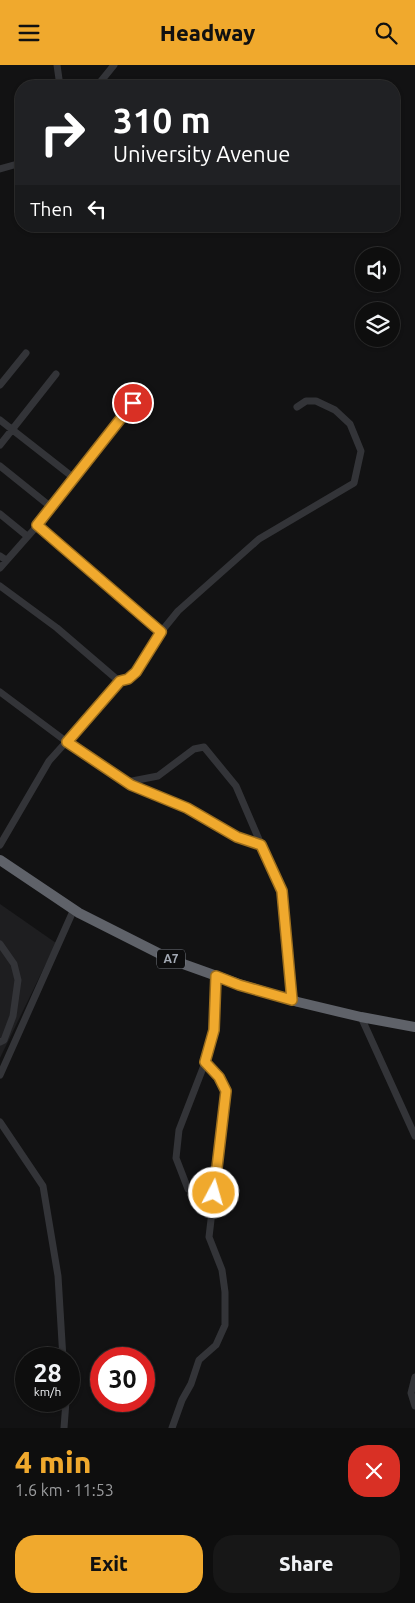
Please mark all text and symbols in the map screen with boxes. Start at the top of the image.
icon: menu [15,19,43,47]
icon: search [372,19,400,47]
text: Headway [160,20,255,45]
icon: right [30,100,95,165]
text: 310 m [113,100,211,140]
text: University Avenue [113,141,290,166]
icon: left [83,195,111,223]
text: Then [30,198,73,220]
map controls [355,247,400,347]
button: sound [355,247,400,292]
button: layers [355,302,400,347]
pin [112,382,154,424]
icon: arrive [119,389,147,417]
road number: A7 [157,949,185,969]
position arrow [187,1166,239,1218]
speed limit sign: 30 [90,1347,155,1412]
text: 28 [33,1359,62,1387]
text: km/h [34,1385,61,1398]
text: 4 min [15,1445,91,1479]
button: close [348,1445,400,1497]
text: 1.6 km · 11:53 [15,1481,114,1499]
button: Exit [15,1535,203,1593]
button: Share [213,1535,400,1593]

